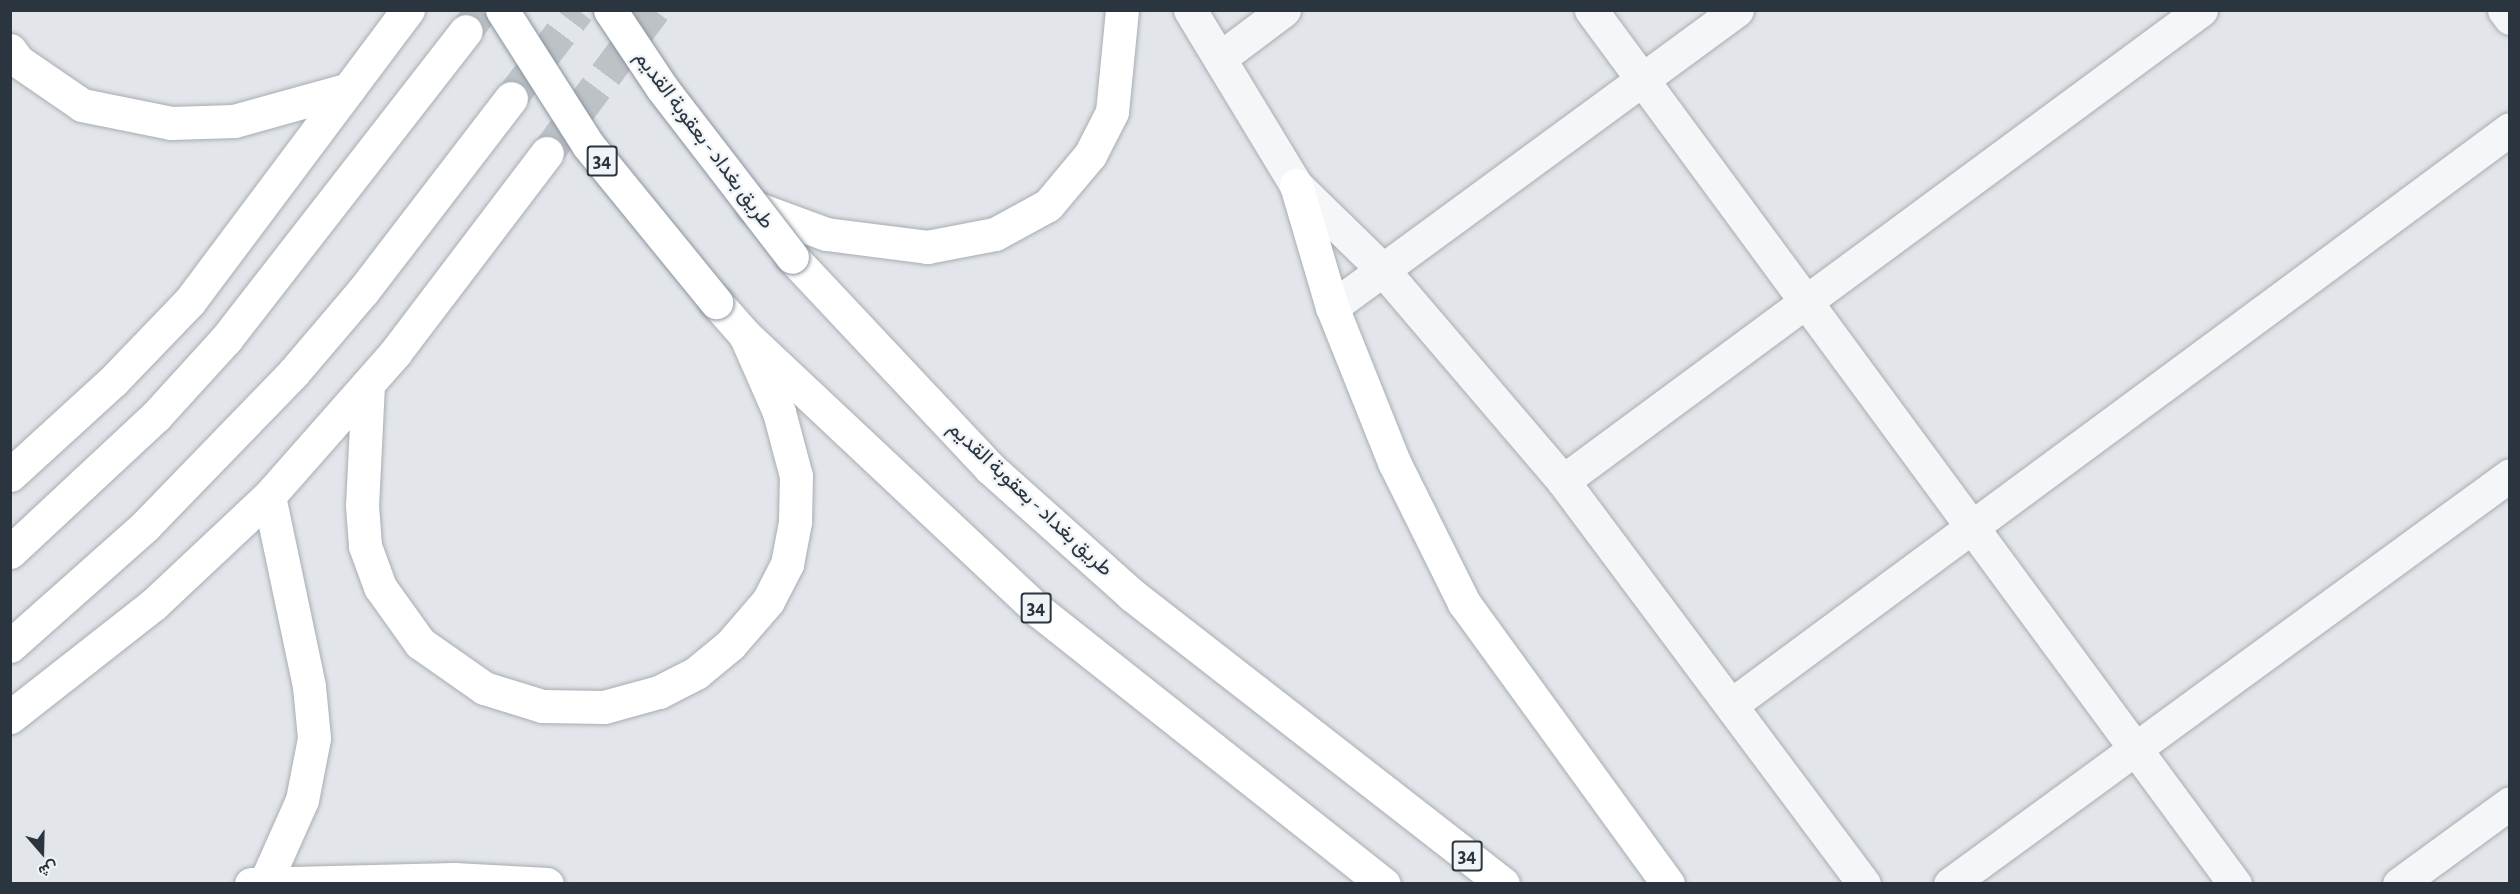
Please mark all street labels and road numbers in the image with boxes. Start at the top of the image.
street label: طريق بغداد - بعقوبة القديم [629,46,779,234]
road number: 34 [586,144,618,178]
street label: طريق بغداد - بعقوبة القديم [942,416,1118,582]
road number: 34 [1020,591,1052,625]
road number: 34 [1450,839,1484,873]

